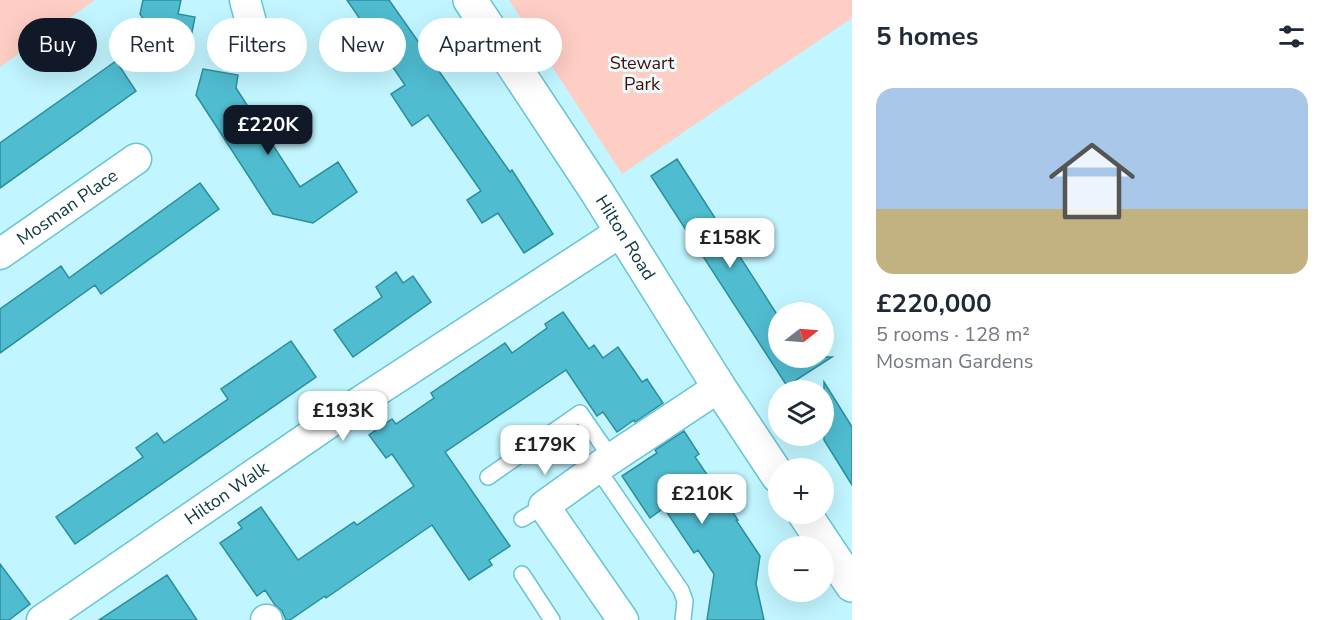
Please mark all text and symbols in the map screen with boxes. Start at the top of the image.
chip: Buy [18,18,97,72]
chip: Rent [109,18,195,72]
chip: Filters [207,18,307,72]
chip: New [319,18,406,72]
chip: Apartment [418,18,562,72]
text: 5 homes [876,19,978,54]
icon: filters [1275,20,1308,53]
park label: Stewart Park [610,51,675,96]
pin: £220K [226,105,310,156]
text: £220K [237,111,299,138]
icon: home [1038,127,1146,235]
street label: Mosman Place [12,163,122,251]
street label: Hilton Road [590,191,661,285]
pin: £158K [688,218,772,269]
text: £158K [699,224,761,251]
text: £220,000 [876,286,992,321]
north arrow [768,302,834,368]
map controls [768,302,834,602]
text: 5 rooms · 128 m² [876,321,1030,348]
text: Mosman Gardens [876,348,1034,375]
button: layers [768,380,834,446]
pin: £193K [301,391,385,442]
text: £193K [312,397,374,424]
pin: £179K [503,425,587,476]
text: £179K [514,431,576,458]
street label: Hilton Walk [180,455,274,530]
button: + [768,458,834,524]
pin: £210K [660,474,744,525]
text: £210K [671,480,733,507]
button: − [768,536,834,602]

